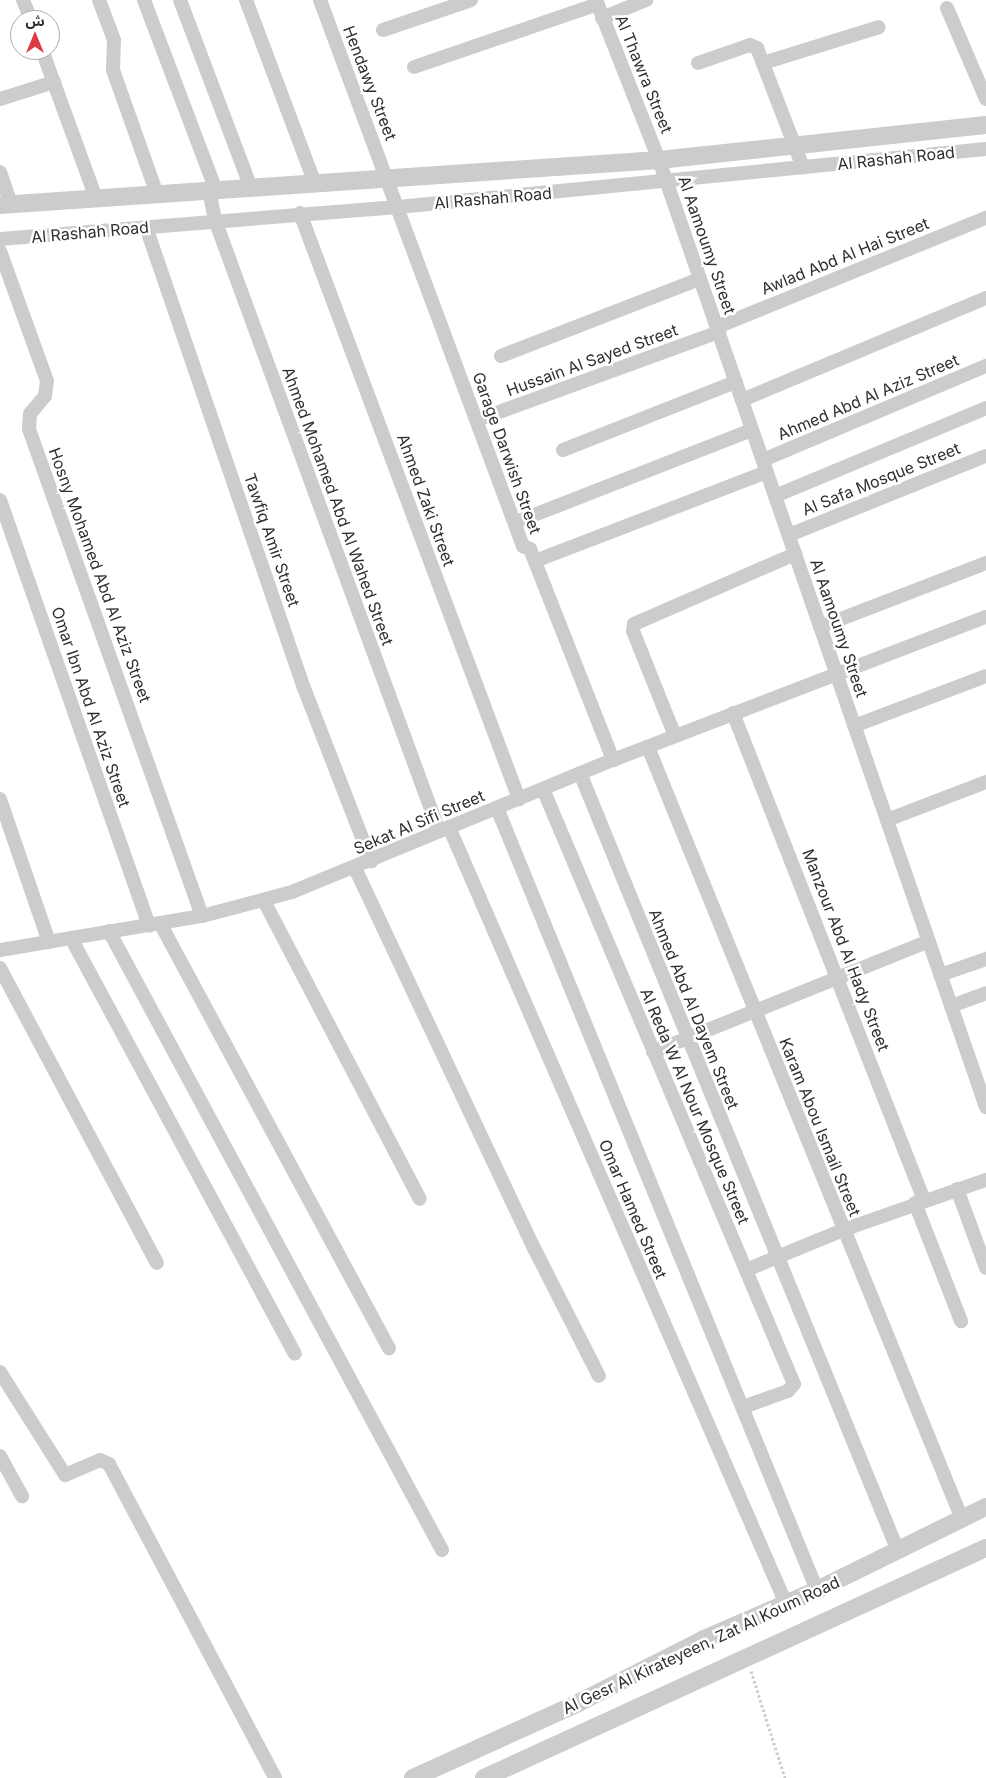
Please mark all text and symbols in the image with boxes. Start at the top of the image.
north arrow [10,10,60,60]
text: ش [25,12,45,29]
street label: Al Thawra Street [612,12,676,136]
street label: Hendawy Street [339,23,401,143]
street label: Al Rashah Road [836,142,956,174]
street label: Al Aamoumy Street [674,173,740,317]
street label: Al Rashah Road [433,183,553,213]
street label: Awlad Abd Al Hai Street [758,214,932,298]
street label: Al Rashah Road [30,217,150,247]
street label: Hussain Al Sayed Street [504,320,680,400]
street label: Ahmed Abd Al Aziz Street [775,350,961,444]
street label: Ahmed Mohamed Abd Al Wahed Street [279,364,397,648]
street label: Garage Darwish Street [469,369,545,537]
street label: Ahmed Zaki Street [393,431,459,569]
street label: Al Safa Mosque Street [799,439,963,519]
street label: Hosny Mohamed Abd Al Aziz Street [45,445,155,705]
street label: Tawfiq Amir Street [240,471,304,609]
street label: Al Aamoumy Street [806,556,872,700]
street label: Omar Ibn Abd Al Aziz Street [48,604,134,810]
street label: Sekat Al Sifi Street [351,786,487,858]
street label: Manzour Abd Al Hady Street [799,846,893,1054]
street label: Ahmed Abd Al Dayem Street [645,906,743,1112]
street label: Al Reda W Al Nour Mosque Street [637,985,753,1227]
street label: Karam Abou Ismail Street [775,1035,865,1219]
street label: Omar Hamed Street [595,1136,671,1282]
street label: Al Gesr Al Kirateyeen, Zat Al Koum Road [559,1572,843,1718]

